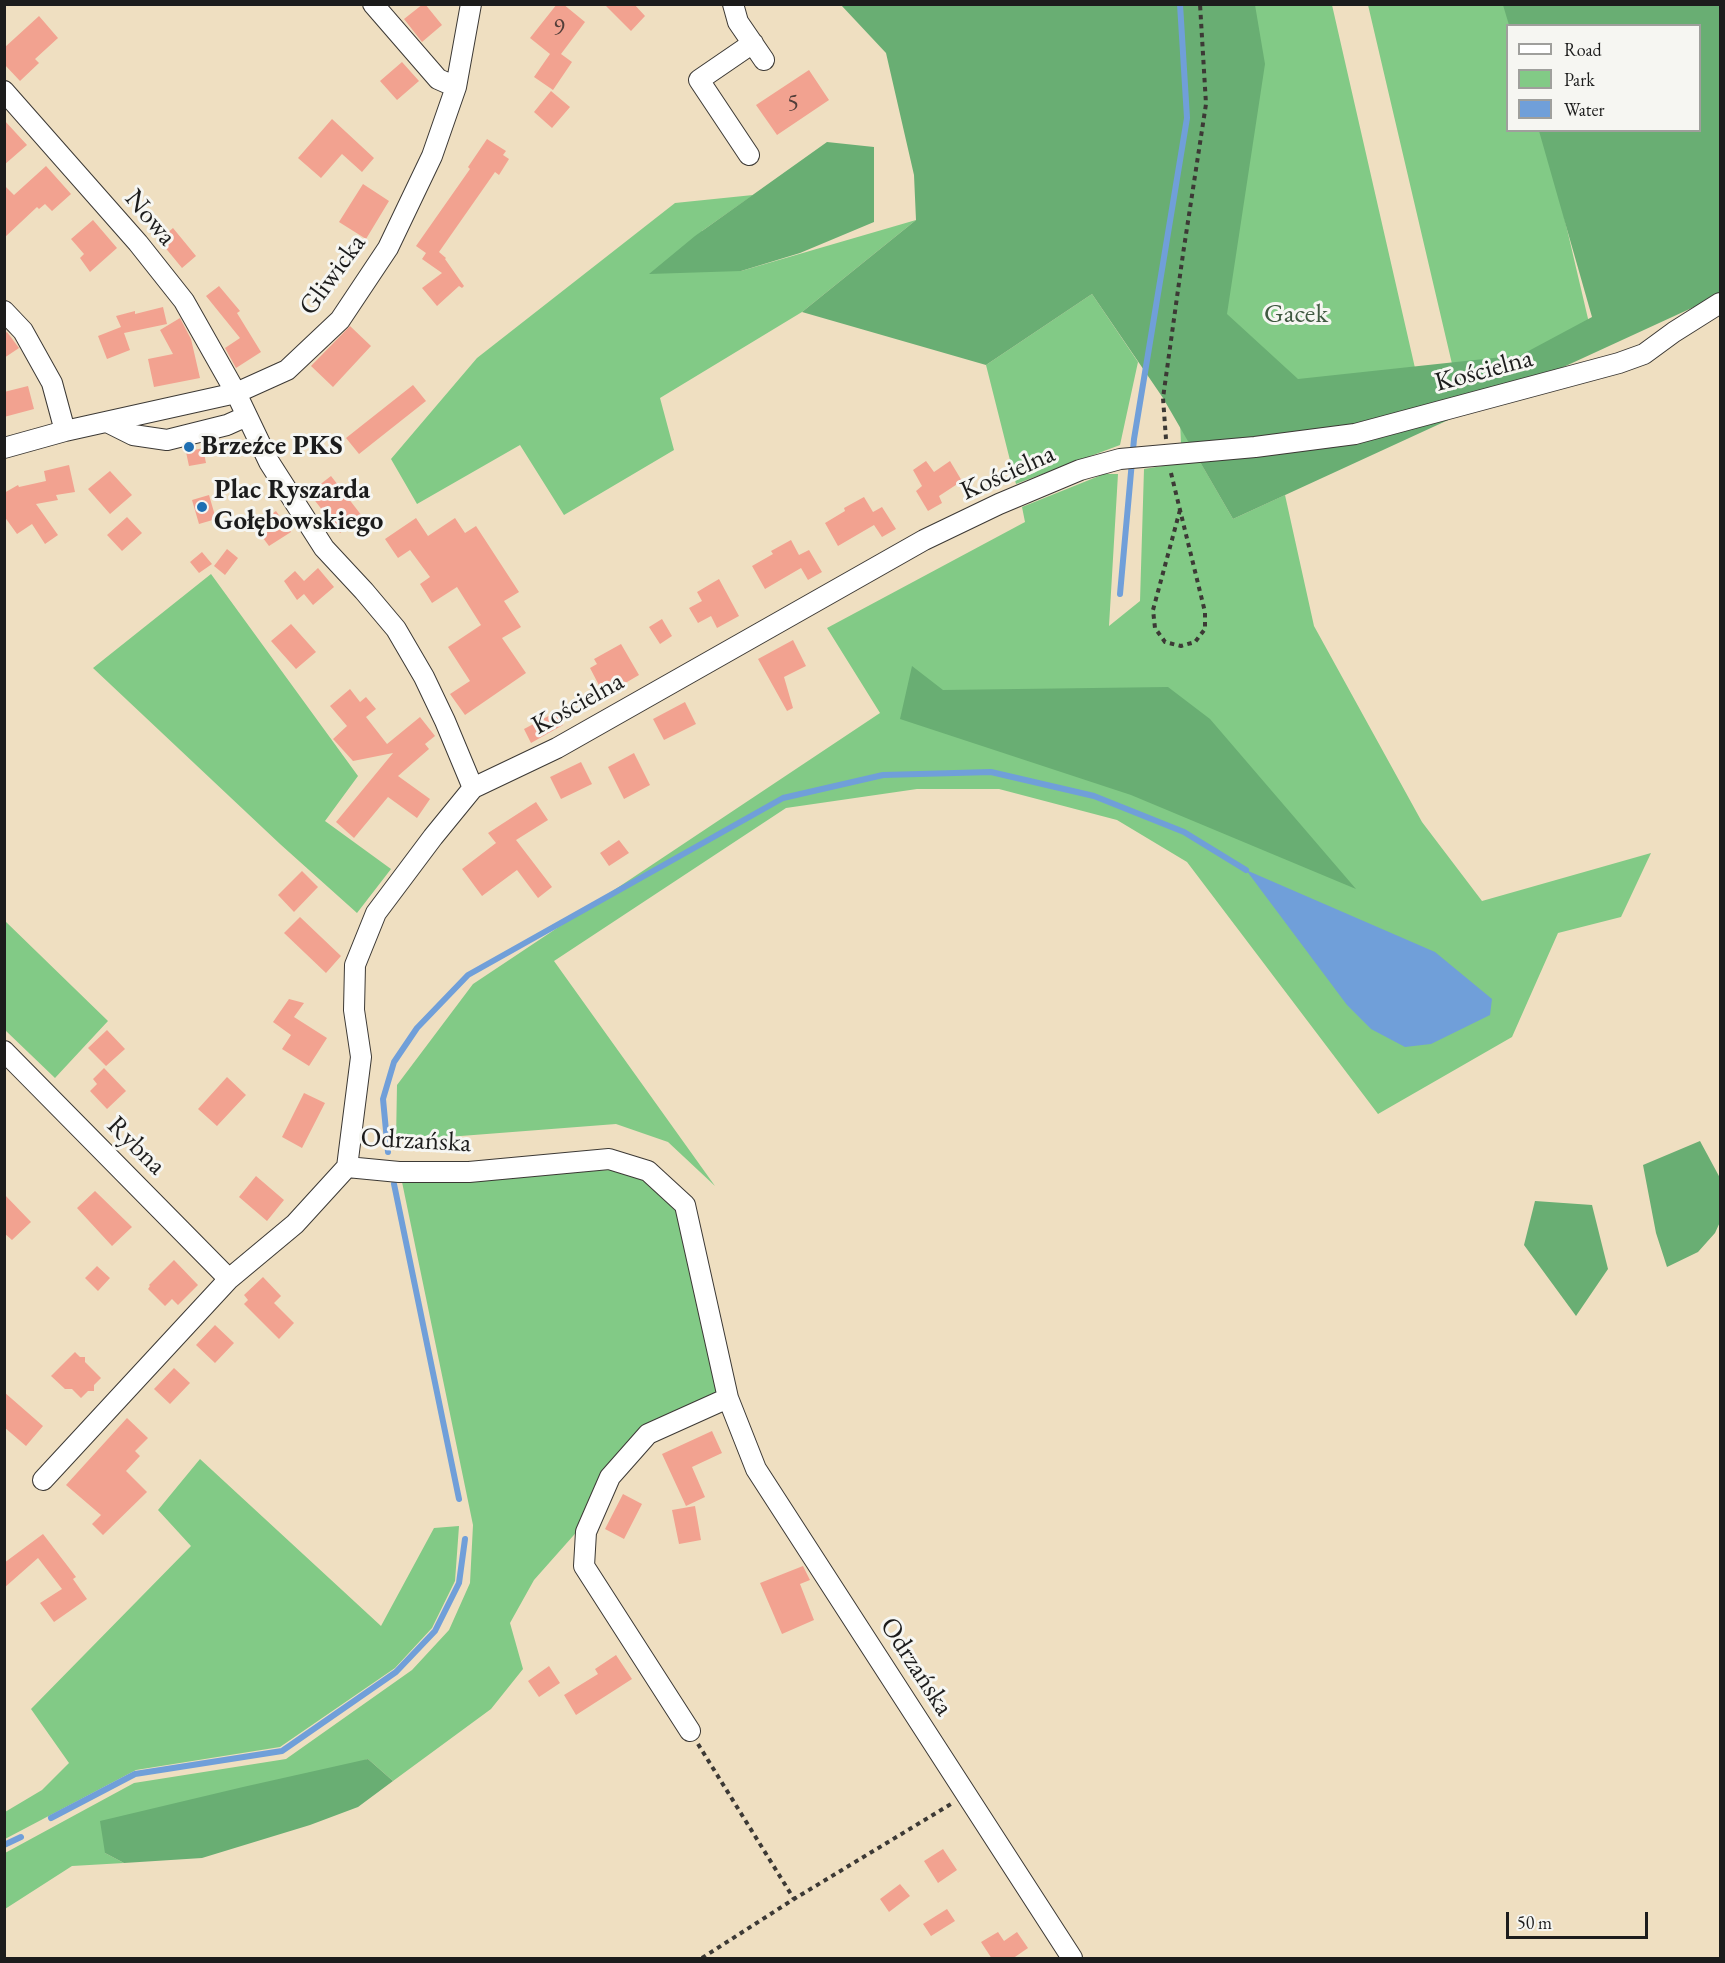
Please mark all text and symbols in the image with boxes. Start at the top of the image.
house number: 9 [553,14,565,42]
legend [1506,24,1701,132]
text: Road [1564,38,1602,61]
text: Park [1564,68,1595,91]
house number: 5 [787,89,799,117]
text: Water [1564,98,1605,121]
street label: Nowa [117,183,183,253]
street label: Gliwicka [293,228,373,322]
park label: Gacek [1264,299,1328,331]
street label: Kościelna [1431,342,1537,400]
place label: Brzeźce PKS [201,431,343,463]
street label: Kościelna [956,438,1060,508]
marker: Brzeźce PKS [182,440,196,454]
place label: Plac Ryszarda Gołębowskiego [214,475,383,538]
marker: Plac Ryszarda Gołębowskiego [195,500,209,514]
street label: Kościelna [526,666,630,742]
street label: Rybna [100,1110,172,1182]
street label: Odrzańska [360,1122,472,1160]
street label: Odrzańska [872,1612,960,1722]
scale bar [1509,1900,1652,1938]
text: 50 m [1517,1911,1552,1934]

